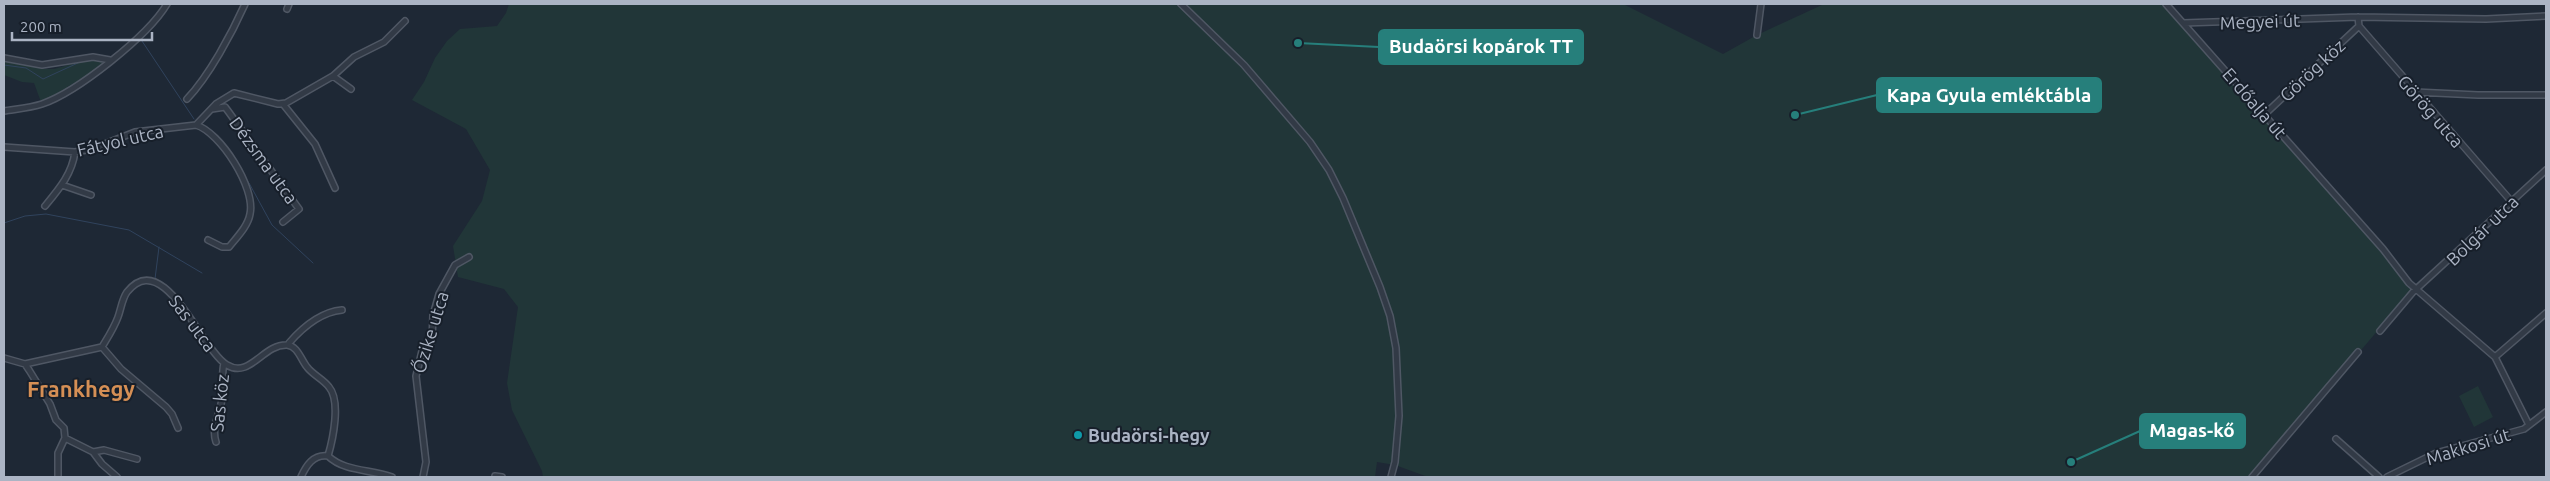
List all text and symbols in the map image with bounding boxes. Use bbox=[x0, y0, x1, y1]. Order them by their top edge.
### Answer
scale bar bbox=[12, 10, 152, 42]
street label: Megyei út bbox=[2220, 10, 2300, 32]
text: 200 m bbox=[20, 18, 62, 35]
callout: Budaörsi kopárok TT bbox=[1379, 30, 1583, 64]
text: Budaörsi kopárok TT bbox=[1389, 35, 1574, 57]
street label: Görög köz bbox=[2275, 35, 2349, 105]
street label: Erdőalja út bbox=[2219, 64, 2291, 142]
street label: Görög utca bbox=[2394, 71, 2468, 151]
callout: Kapa Gyula emléktábla bbox=[1877, 78, 2101, 112]
text: Kapa Gyula emléktábla bbox=[1887, 84, 2091, 106]
street label: Dézsma utca bbox=[226, 113, 302, 207]
street label: Fátyol utca bbox=[75, 120, 165, 160]
street label: Bolgár utca bbox=[2442, 191, 2522, 269]
street label: Őzike utca bbox=[407, 288, 452, 375]
street label: Sas utca bbox=[165, 291, 221, 355]
street label: Sas köz bbox=[206, 373, 232, 433]
district label: Frankhegy bbox=[27, 376, 135, 401]
callout: Magas-kő bbox=[2140, 414, 2245, 448]
text: Magas-kő bbox=[2149, 419, 2235, 441]
street label: Makkosi út bbox=[2424, 424, 2512, 468]
place label: Budaörsi-hegy bbox=[1088, 425, 1210, 445]
marker: Budaörsi-hegy bbox=[1072, 429, 1084, 441]

